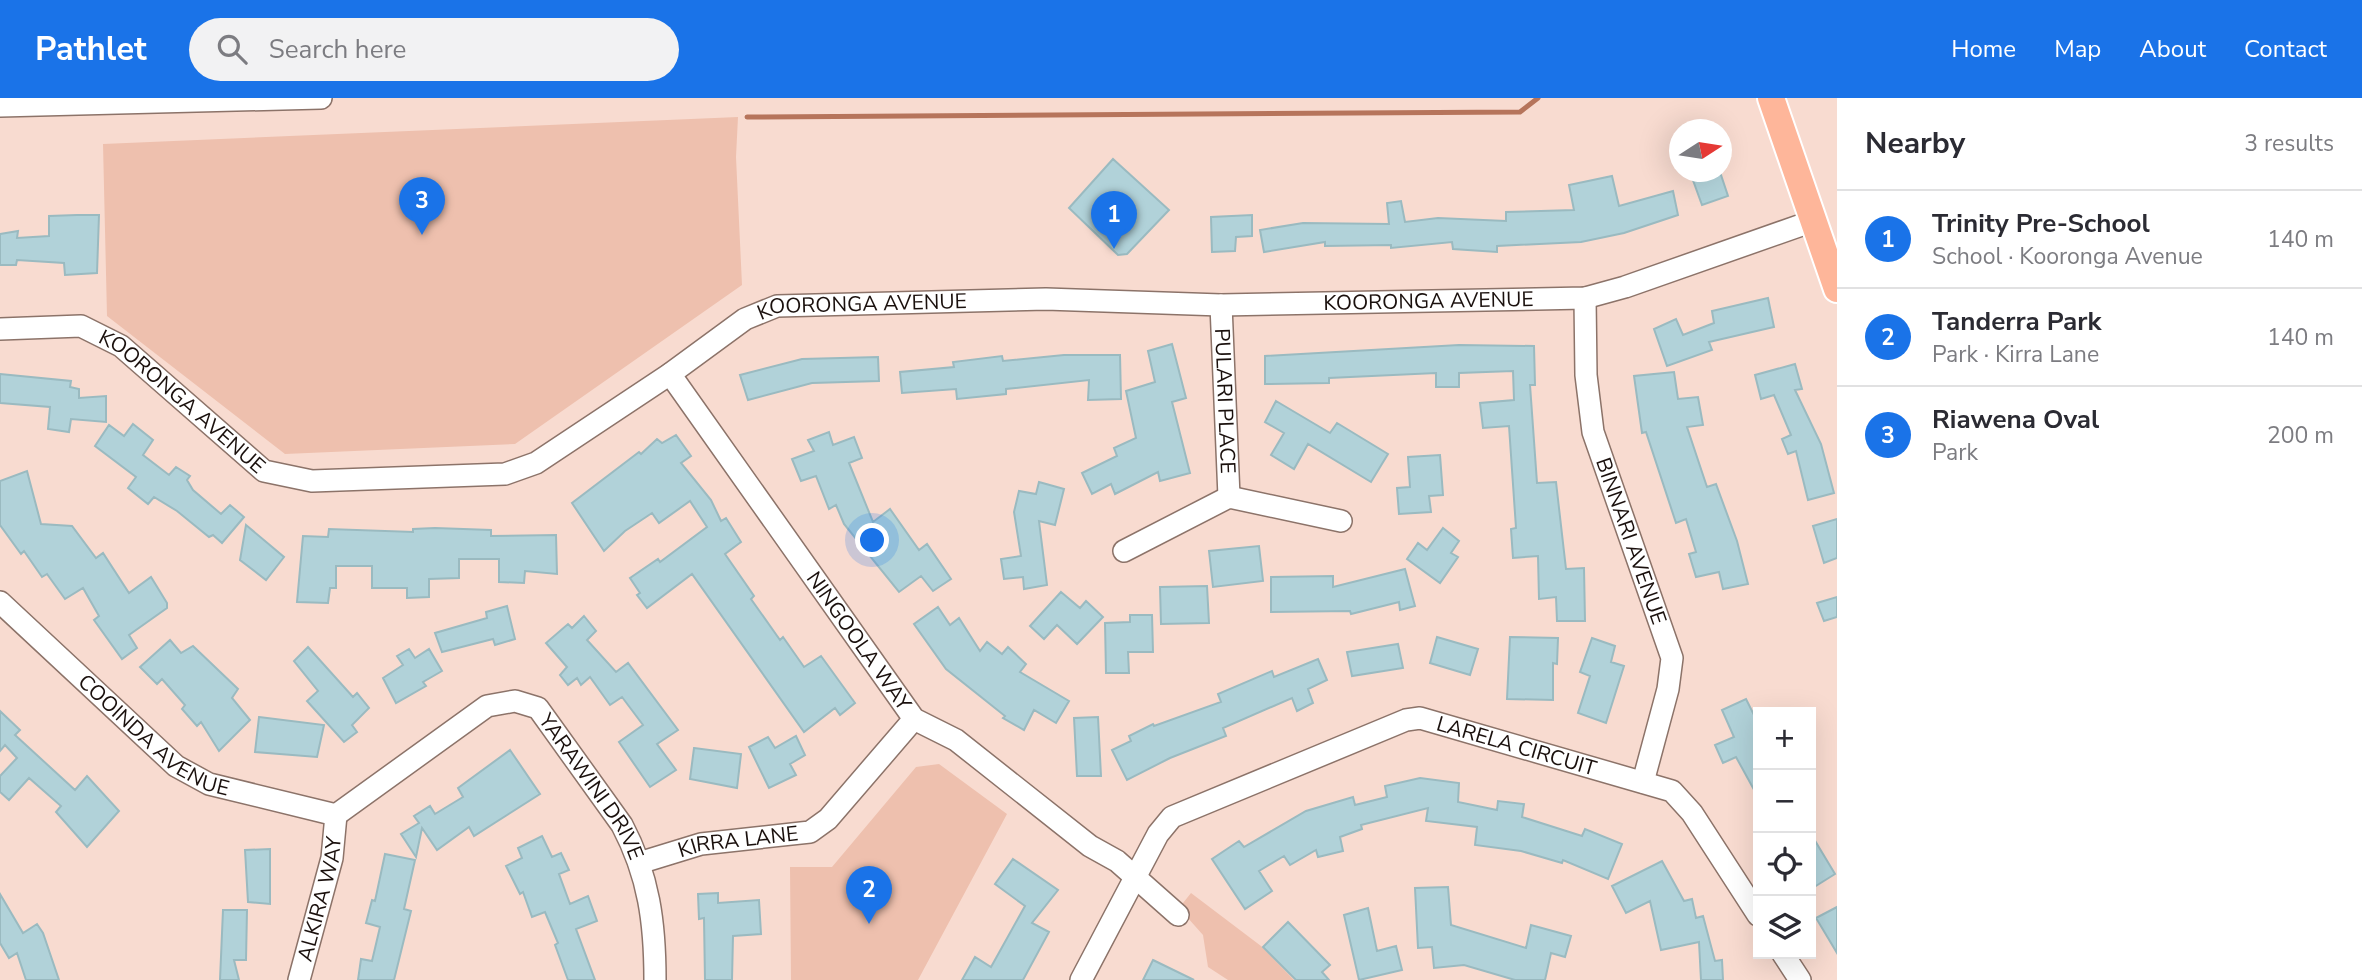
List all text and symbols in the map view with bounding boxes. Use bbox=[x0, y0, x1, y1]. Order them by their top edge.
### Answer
search box bbox=[189, 18, 679, 81]
text: Pathlet bbox=[35, 27, 147, 72]
icon: search bbox=[213, 30, 251, 68]
text: Search here bbox=[269, 32, 406, 67]
text: Home bbox=[1951, 33, 2016, 65]
text: Map bbox=[2054, 33, 2101, 65]
text: About bbox=[2139, 33, 2206, 65]
text: Contact bbox=[2244, 33, 2327, 65]
north arrow bbox=[1669, 119, 1732, 182]
text: Nearby bbox=[1865, 123, 1965, 164]
text: 3 results bbox=[2244, 128, 2334, 159]
pin: 3 bbox=[399, 177, 445, 235]
pin: 1 bbox=[1091, 191, 1137, 249]
text: Trinity Pre-School bbox=[1932, 206, 2150, 241]
text: 1 bbox=[1881, 224, 1895, 255]
text: 140 m bbox=[2267, 224, 2334, 255]
text: School · Kooronga Avenue bbox=[1932, 241, 2203, 272]
street label: KOORONGA AVENUE bbox=[1323, 285, 1534, 317]
street label: KOORONGA AVENUE bbox=[753, 287, 967, 327]
text: Tanderra Park bbox=[1932, 304, 2101, 339]
text: 2 bbox=[1881, 322, 1895, 353]
text: 140 m bbox=[2267, 322, 2334, 353]
street label: KOORONGA AVENUE bbox=[94, 323, 271, 480]
street label: PULARI PLACE bbox=[1208, 328, 1242, 474]
text: Park · Kirra Lane bbox=[1932, 339, 2099, 370]
text: Riawena Oval bbox=[1932, 402, 2099, 437]
text: 3 bbox=[1881, 420, 1895, 451]
text: 200 m bbox=[2267, 420, 2334, 451]
text: Park bbox=[1932, 437, 1978, 468]
street label: BINNARI AVENUE bbox=[1589, 454, 1673, 628]
your location bbox=[855, 523, 889, 557]
street label: NINGOOLA WAY bbox=[800, 566, 918, 716]
street label: COOINDA AVENUE bbox=[72, 668, 232, 802]
street label: YARAWINI DRIVE bbox=[532, 707, 650, 864]
map controls bbox=[1753, 707, 1816, 959]
button: + bbox=[1753, 707, 1816, 770]
street label: LARELA CIRCUIT bbox=[1433, 710, 1600, 782]
button: − bbox=[1753, 770, 1816, 833]
street label: KIRRA LANE bbox=[674, 819, 800, 864]
button: locate bbox=[1753, 833, 1816, 896]
street label: ALKIRA WAY bbox=[291, 835, 348, 964]
pin: 2 bbox=[846, 866, 892, 924]
button: layers bbox=[1753, 896, 1816, 959]

